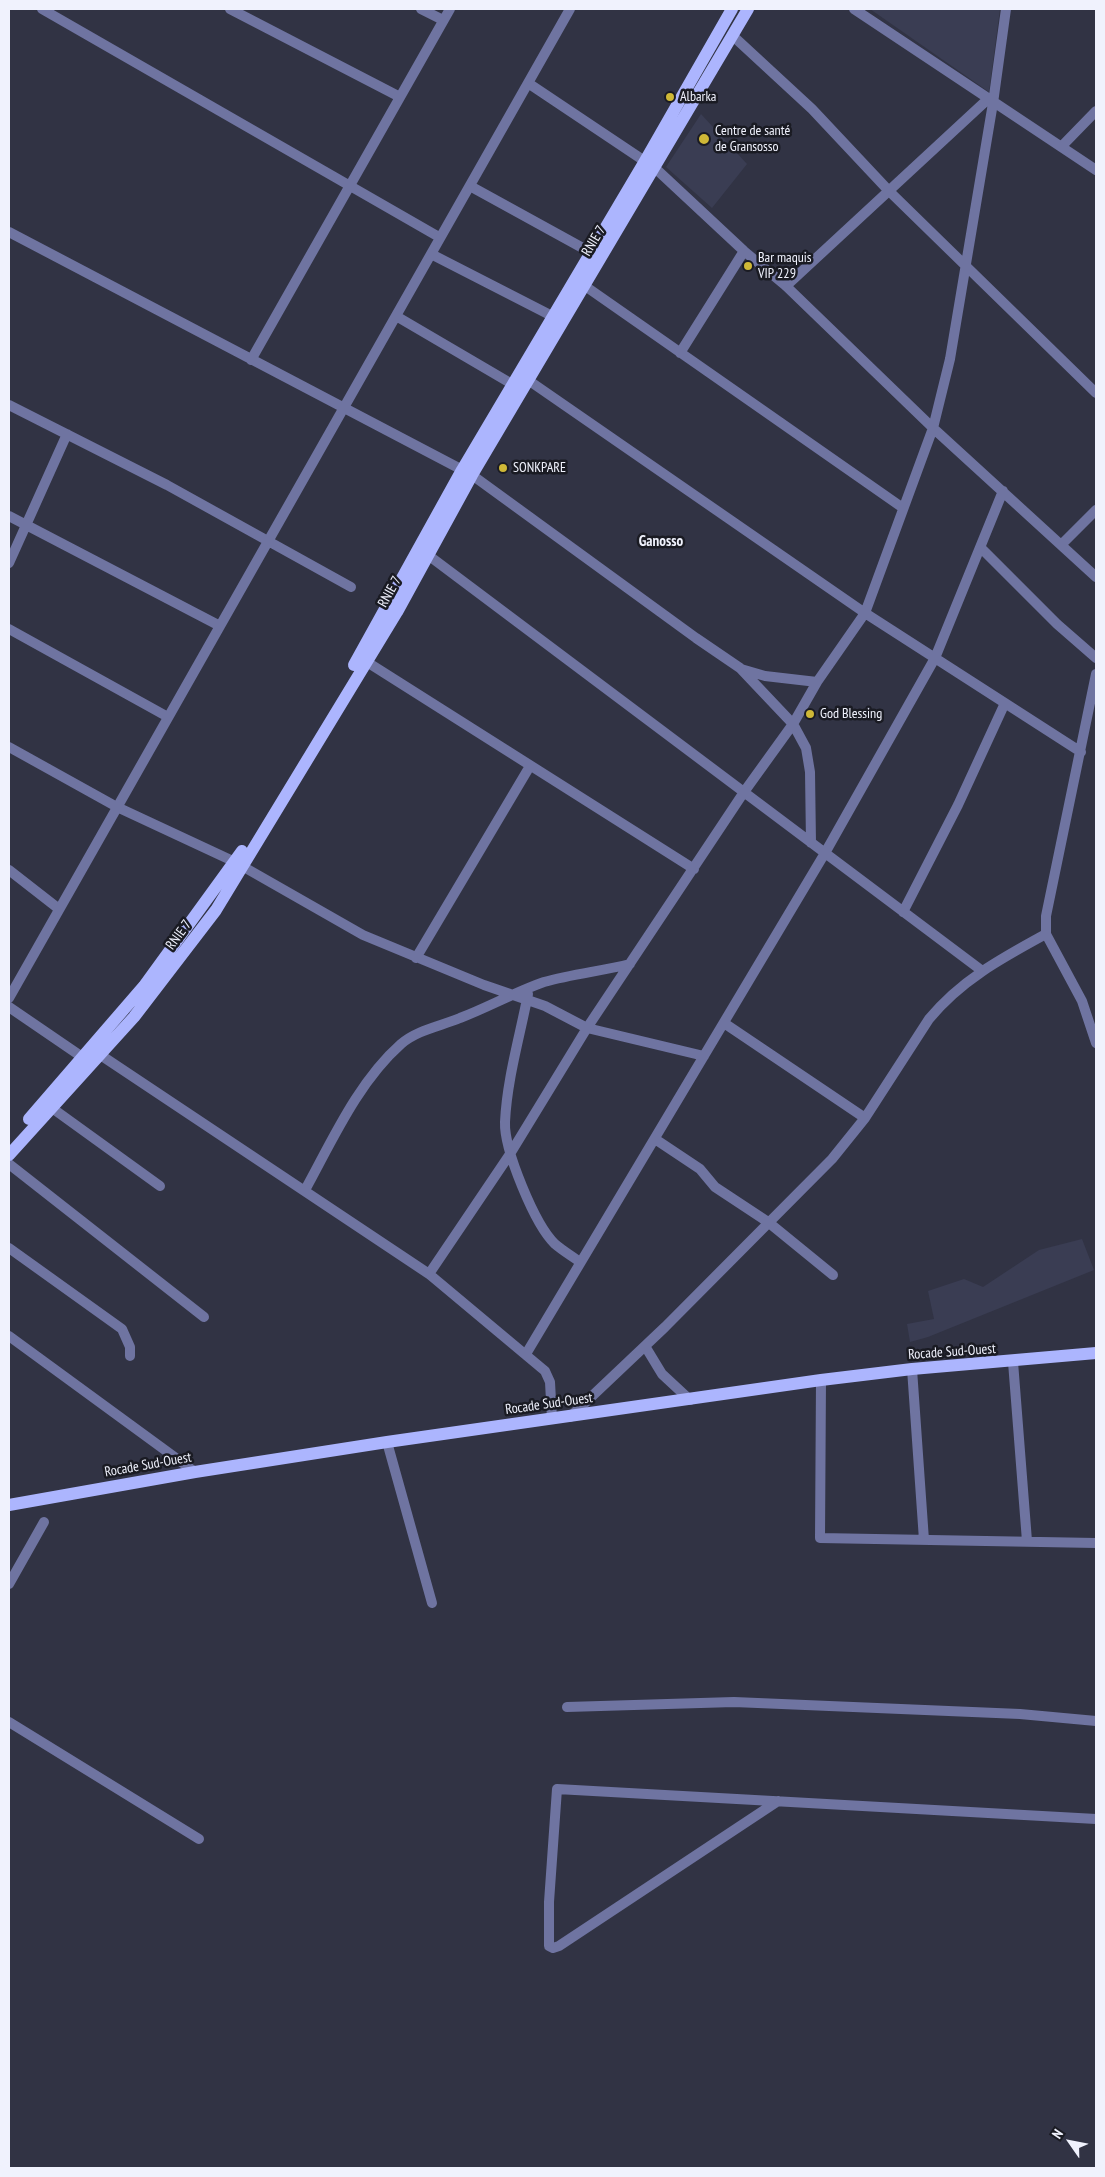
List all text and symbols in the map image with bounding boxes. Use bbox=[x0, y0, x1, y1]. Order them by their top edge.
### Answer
place label: Albarka bbox=[680, 89, 716, 105]
marker: Albarka bbox=[664, 91, 676, 103]
place label: Centre de santé de Gransosso bbox=[715, 123, 790, 156]
marker: Centre de santé de Gransosso bbox=[697, 132, 711, 146]
street label: RNIE 7 bbox=[578, 223, 610, 259]
place label: Bar maquis VIP 229 bbox=[758, 250, 812, 282]
marker: Bar maquis VIP 229 bbox=[742, 260, 754, 272]
place label: SONKPARE bbox=[513, 460, 566, 476]
marker: SONKPARE bbox=[497, 462, 509, 474]
district label: Ganosso bbox=[639, 533, 683, 551]
street label: RNIE 7 bbox=[375, 574, 405, 610]
place label: God Blessing bbox=[820, 706, 882, 722]
marker: God Blessing bbox=[804, 708, 816, 720]
street label: RNIE 7 bbox=[163, 917, 195, 953]
street label: Rocade Sud-Ouest bbox=[908, 1341, 996, 1363]
street label: Rocade Sud-Ouest bbox=[504, 1390, 594, 1418]
street label: Rocade Sud-Ouest bbox=[103, 1449, 193, 1481]
north arrow bbox=[1045, 2117, 1095, 2167]
text: N bbox=[1048, 2126, 1067, 2142]

